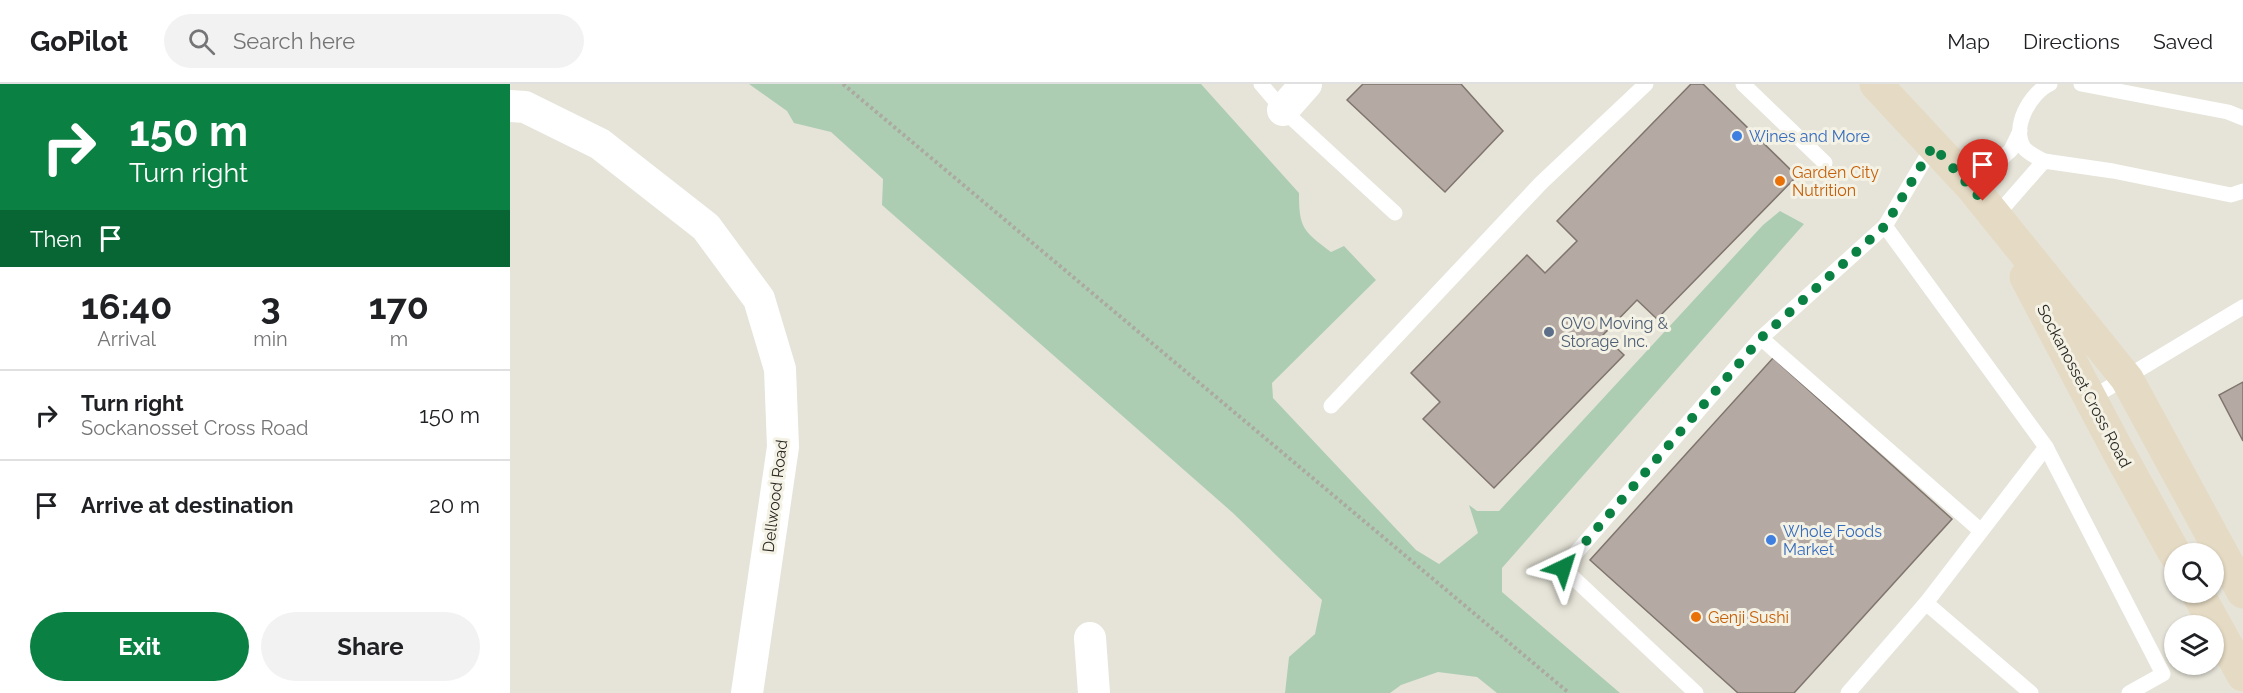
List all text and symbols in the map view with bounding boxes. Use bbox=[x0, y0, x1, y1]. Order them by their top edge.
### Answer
search box bbox=[164, 14, 584, 68]
text: GoPilot bbox=[30, 25, 128, 58]
icon: search bbox=[185, 25, 218, 58]
text: Search here bbox=[233, 28, 355, 54]
text: Map bbox=[1947, 29, 1990, 54]
text: Directions bbox=[2023, 29, 2120, 54]
text: Saved bbox=[2153, 29, 2213, 54]
text: 150 m bbox=[129, 107, 248, 156]
icon: right bbox=[30, 108, 108, 186]
place label: Wines and More bbox=[1749, 127, 1870, 146]
marker: Wines and More bbox=[1730, 129, 1744, 143]
pin bbox=[1957, 139, 2008, 201]
icon: arrive bbox=[1966, 148, 1999, 181]
text: Turn right bbox=[129, 157, 248, 188]
place label: Garden City Nutrition bbox=[1792, 163, 1879, 200]
marker: Garden City Nutrition bbox=[1773, 174, 1787, 188]
icon: arrive bbox=[94, 222, 127, 255]
text: Then bbox=[30, 226, 82, 252]
text: 16:40 bbox=[81, 285, 172, 327]
text: 3 bbox=[260, 285, 281, 327]
text: 170 bbox=[369, 285, 429, 327]
street label: Sockanosset Cross Road bbox=[2033, 301, 2135, 471]
place label: OVO Moving & Storage Inc. bbox=[1561, 314, 1669, 351]
marker: OVO Moving & Storage Inc. bbox=[1542, 325, 1556, 339]
text: Arrival bbox=[97, 327, 156, 351]
text: min bbox=[253, 327, 288, 351]
text: m bbox=[390, 327, 408, 351]
text: Turn right bbox=[81, 390, 184, 416]
icon: right bbox=[30, 399, 63, 432]
text: 150 m bbox=[419, 402, 480, 428]
text: Sockanosset Cross Road bbox=[81, 416, 309, 440]
street label: Dellwood Road bbox=[759, 439, 791, 553]
icon: arrive bbox=[30, 489, 63, 522]
text: Arrive at destination bbox=[81, 492, 294, 518]
text: 20 m bbox=[429, 492, 480, 518]
place label: Whole Foods Market bbox=[1783, 522, 1882, 559]
marker: Whole Foods Market bbox=[1764, 533, 1778, 547]
position arrow bbox=[1531, 536, 1595, 600]
map controls bbox=[2164, 543, 2224, 675]
button: search bbox=[2164, 543, 2224, 603]
place label: Genji Sushi bbox=[1708, 608, 1789, 627]
marker: Genji Sushi bbox=[1689, 610, 1703, 624]
button: Exit bbox=[30, 612, 249, 681]
button: Share bbox=[261, 612, 480, 681]
button: layers bbox=[2164, 615, 2224, 675]

